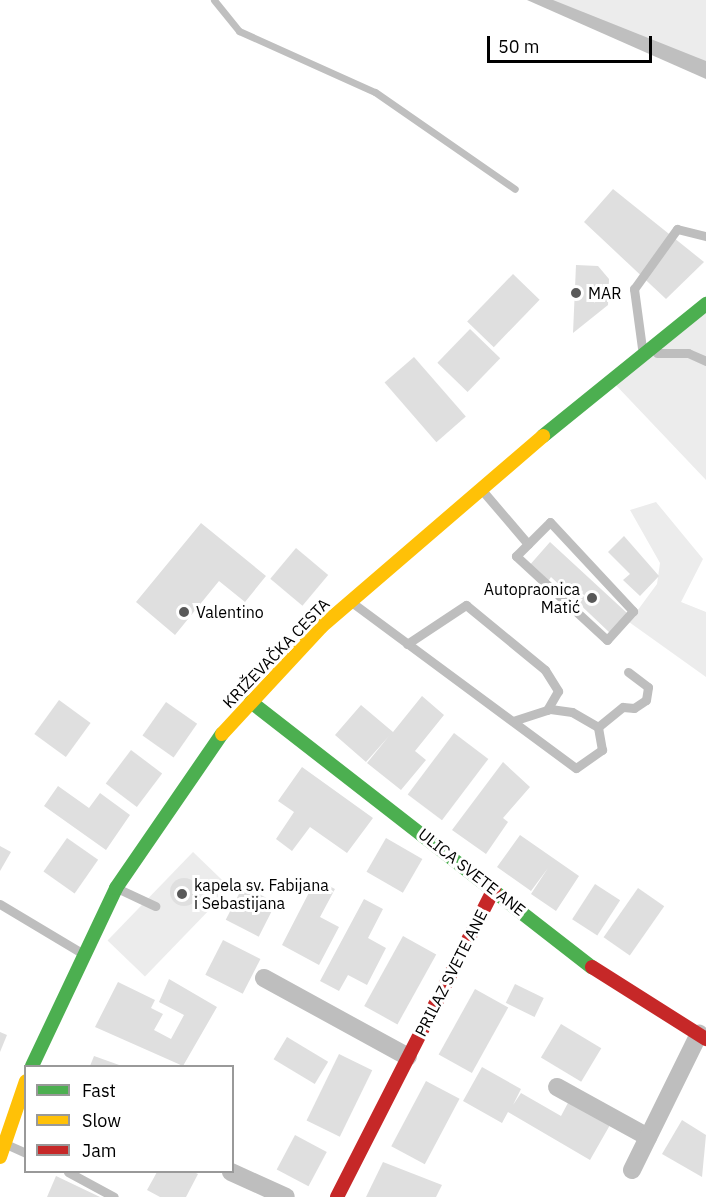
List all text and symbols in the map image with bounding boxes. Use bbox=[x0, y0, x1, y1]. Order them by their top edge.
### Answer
scale bar bbox=[490, 24, 655, 62]
text: 50 m bbox=[498, 35, 540, 58]
place label: MAR bbox=[588, 283, 621, 303]
marker: MAR bbox=[569, 286, 583, 300]
place label: Autopraonica Matić bbox=[484, 579, 580, 617]
marker: Autopraonica Matić bbox=[585, 591, 599, 605]
street label: KRIŽEVAČKA CESTA bbox=[219, 594, 333, 712]
place label: Valentino bbox=[196, 602, 264, 622]
marker: Valentino bbox=[177, 605, 191, 619]
street label: ULICA SVETE ANE bbox=[415, 824, 529, 920]
place label: kapela sv. Fabijana i Sebastijana bbox=[194, 875, 329, 913]
marker: kapela sv. Fabijana i Sebastijana bbox=[175, 887, 189, 901]
street label: PRILAZ SVETE ANE bbox=[411, 906, 491, 1040]
legend bbox=[24, 1065, 234, 1173]
text: Fast bbox=[82, 1079, 116, 1102]
text: Slow bbox=[82, 1109, 121, 1132]
text: Jam bbox=[82, 1139, 117, 1162]

